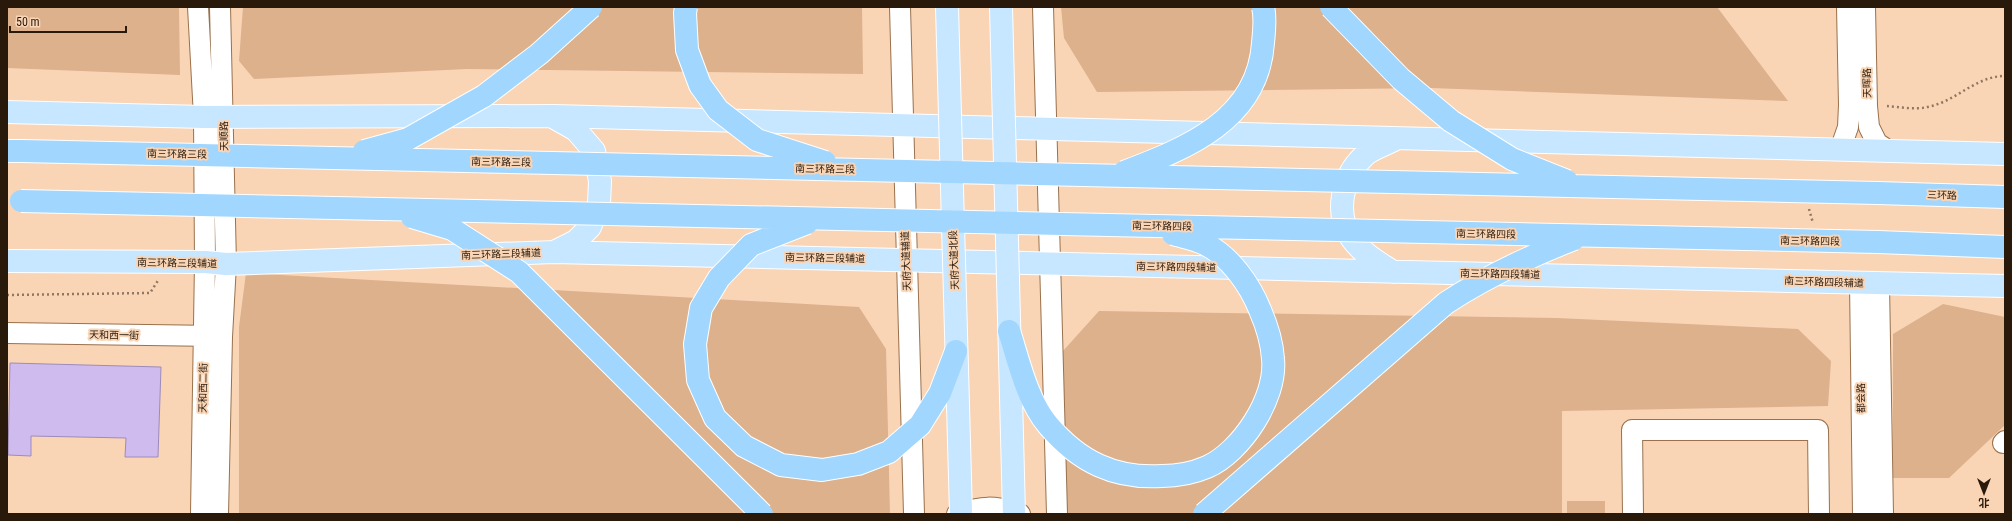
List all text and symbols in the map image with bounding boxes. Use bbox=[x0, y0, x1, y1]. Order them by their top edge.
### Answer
scale bar bbox=[10, 8, 126, 34]
text: 50 m bbox=[16, 15, 40, 29]
street label: 天晖路 bbox=[1861, 68, 1873, 98]
street label: 天顺路 bbox=[218, 121, 230, 151]
street label: 南三环路三段 bbox=[147, 148, 207, 160]
street label: 南三环路三段 bbox=[471, 156, 531, 168]
street label: 南三环路三段 bbox=[795, 163, 855, 175]
street label: 三环路 bbox=[1927, 189, 1957, 201]
street label: 南三环路四段 bbox=[1132, 220, 1192, 232]
street label: 南三环路四段 bbox=[1456, 228, 1516, 240]
street label: 天府大道北段 bbox=[947, 230, 961, 290]
street label: 天府大道辅道 bbox=[899, 231, 913, 291]
street label: 南三环路四段 bbox=[1780, 235, 1840, 247]
street label: 南三环路三段辅道 bbox=[461, 247, 541, 261]
street label: 南三环路三段辅道 bbox=[785, 252, 865, 264]
street label: 南三环路三段辅道 bbox=[137, 257, 217, 269]
street label: 南三环路四段辅道 bbox=[1136, 261, 1216, 273]
street label: 南三环路四段辅道 bbox=[1460, 268, 1540, 280]
street label: 南三环路四段辅道 bbox=[1784, 275, 1864, 289]
street label: 天和西一街 bbox=[89, 329, 139, 341]
street label: 天和西二街 bbox=[197, 363, 209, 413]
street label: 都会路 bbox=[1855, 383, 1867, 413]
north arrow bbox=[1964, 473, 2004, 513]
text: 北 bbox=[1979, 496, 1990, 509]

